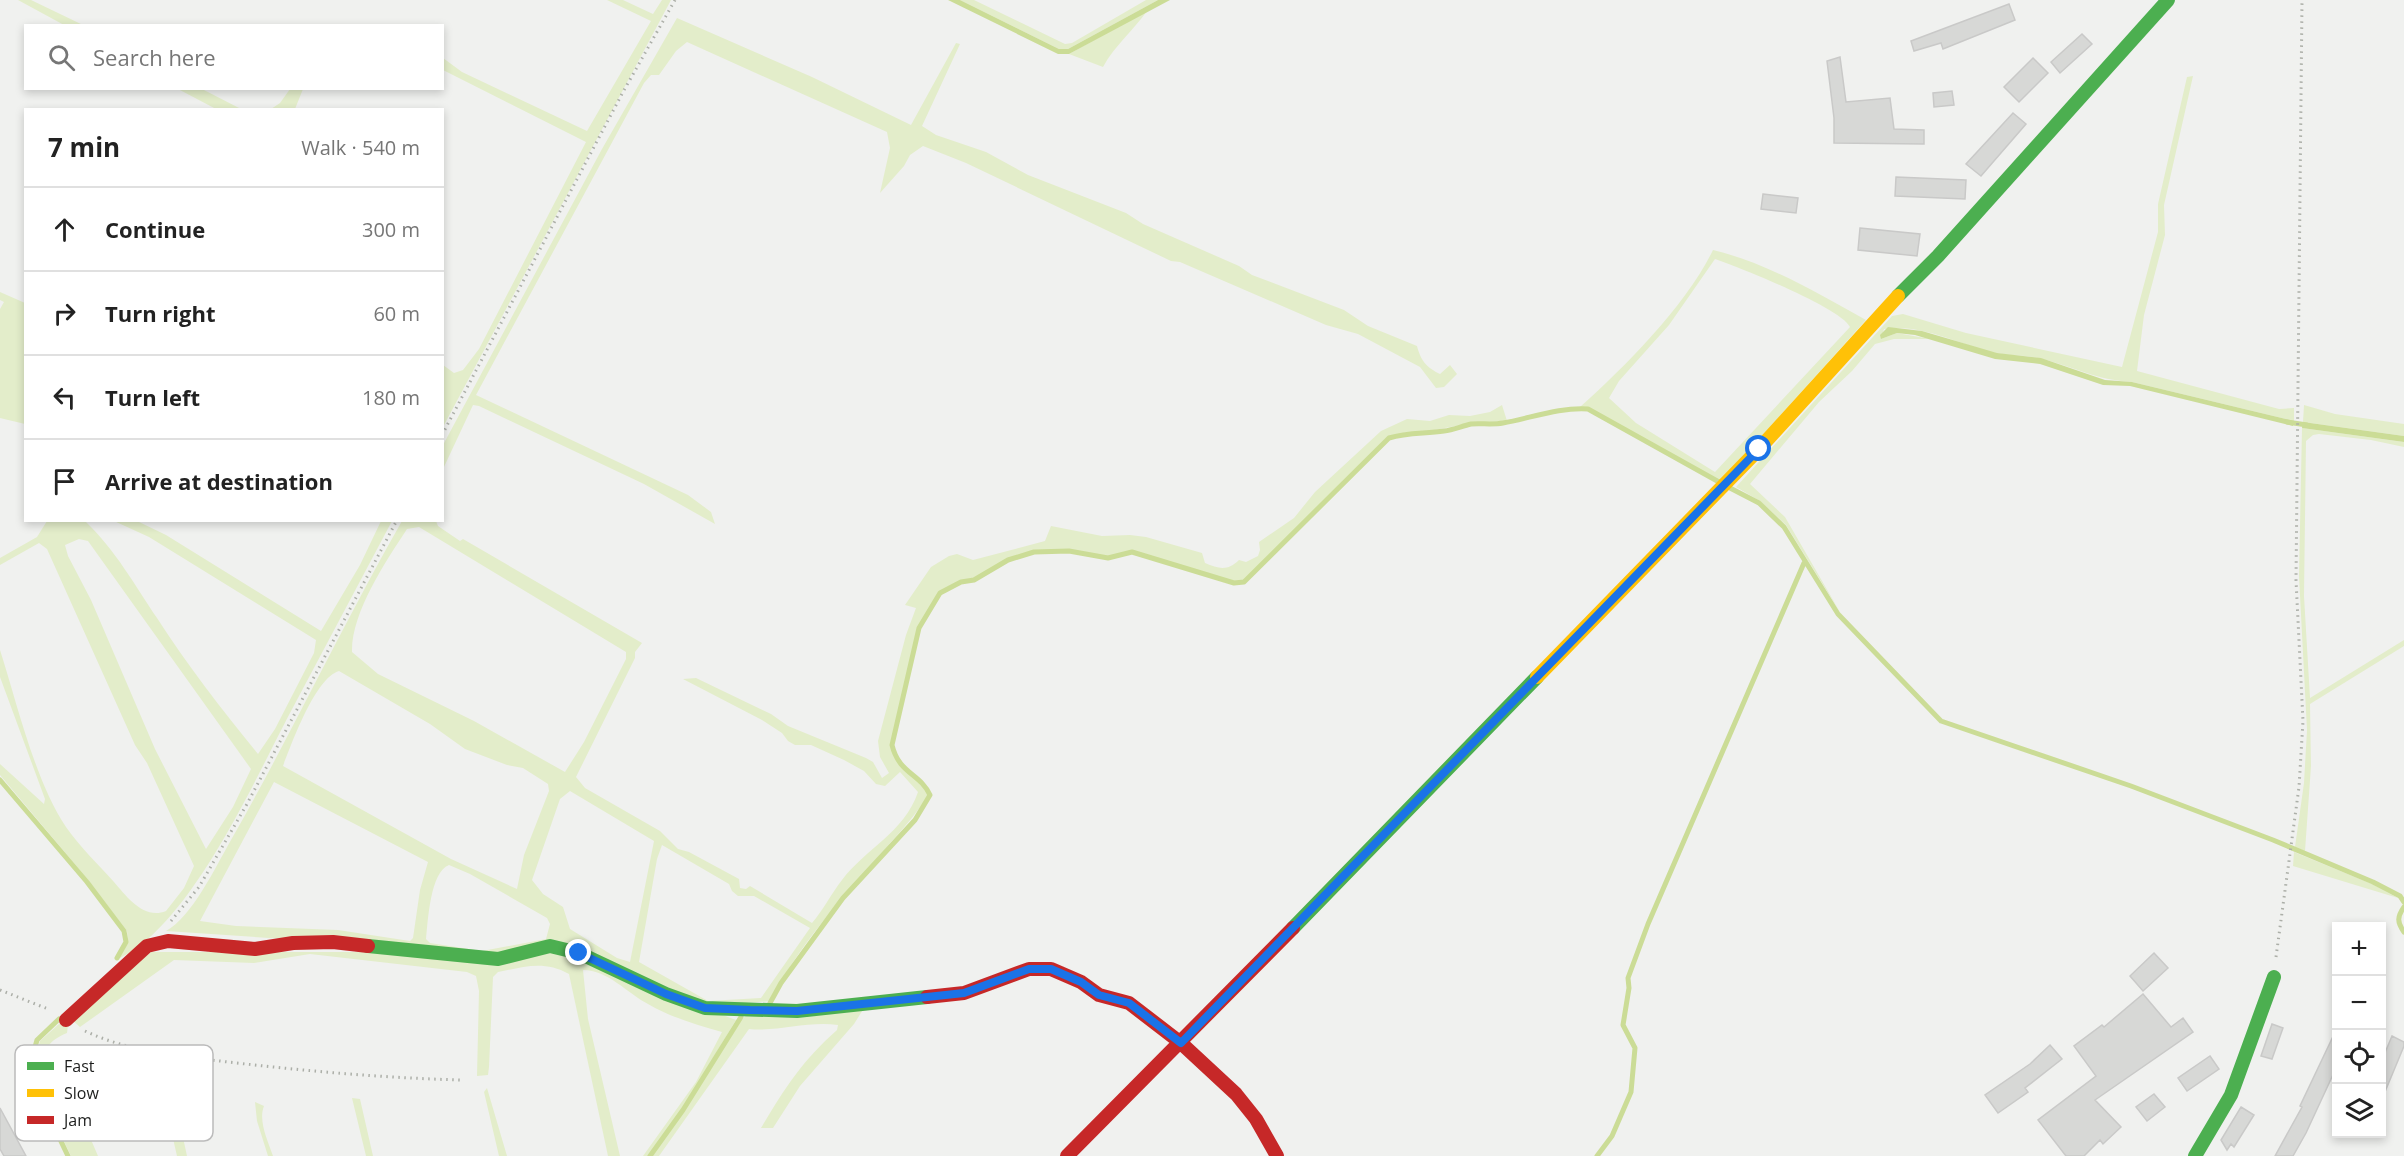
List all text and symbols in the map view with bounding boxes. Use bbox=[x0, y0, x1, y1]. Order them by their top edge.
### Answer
search box bbox=[24, 24, 444, 90]
icon: search bbox=[45, 41, 78, 74]
text: Search here bbox=[93, 42, 216, 72]
text: 7 min bbox=[48, 129, 120, 165]
text: Walk · 540 m bbox=[301, 134, 420, 161]
icon: ahead bbox=[48, 213, 81, 246]
text: Continue bbox=[105, 214, 205, 244]
text: 300 m bbox=[362, 216, 420, 243]
icon: right bbox=[48, 297, 81, 330]
text: Turn right bbox=[105, 298, 216, 328]
text: 60 m bbox=[373, 300, 420, 327]
icon: left bbox=[48, 381, 81, 414]
text: Turn left bbox=[105, 382, 200, 412]
text: 180 m bbox=[362, 384, 420, 411]
route start bbox=[1745, 435, 1771, 461]
icon: arrive bbox=[48, 465, 81, 498]
text: Arrive at destination bbox=[105, 466, 333, 496]
map controls bbox=[2332, 922, 2386, 1138]
button: + bbox=[2332, 922, 2386, 976]
route end bbox=[565, 939, 591, 965]
button: − bbox=[2332, 976, 2386, 1030]
button: locate bbox=[2332, 1030, 2386, 1084]
legend bbox=[15, 1045, 213, 1141]
text: Fast bbox=[64, 1055, 95, 1077]
text: Slow bbox=[64, 1082, 99, 1104]
button: layers bbox=[2332, 1084, 2386, 1138]
text: Jam bbox=[62, 1109, 92, 1131]

